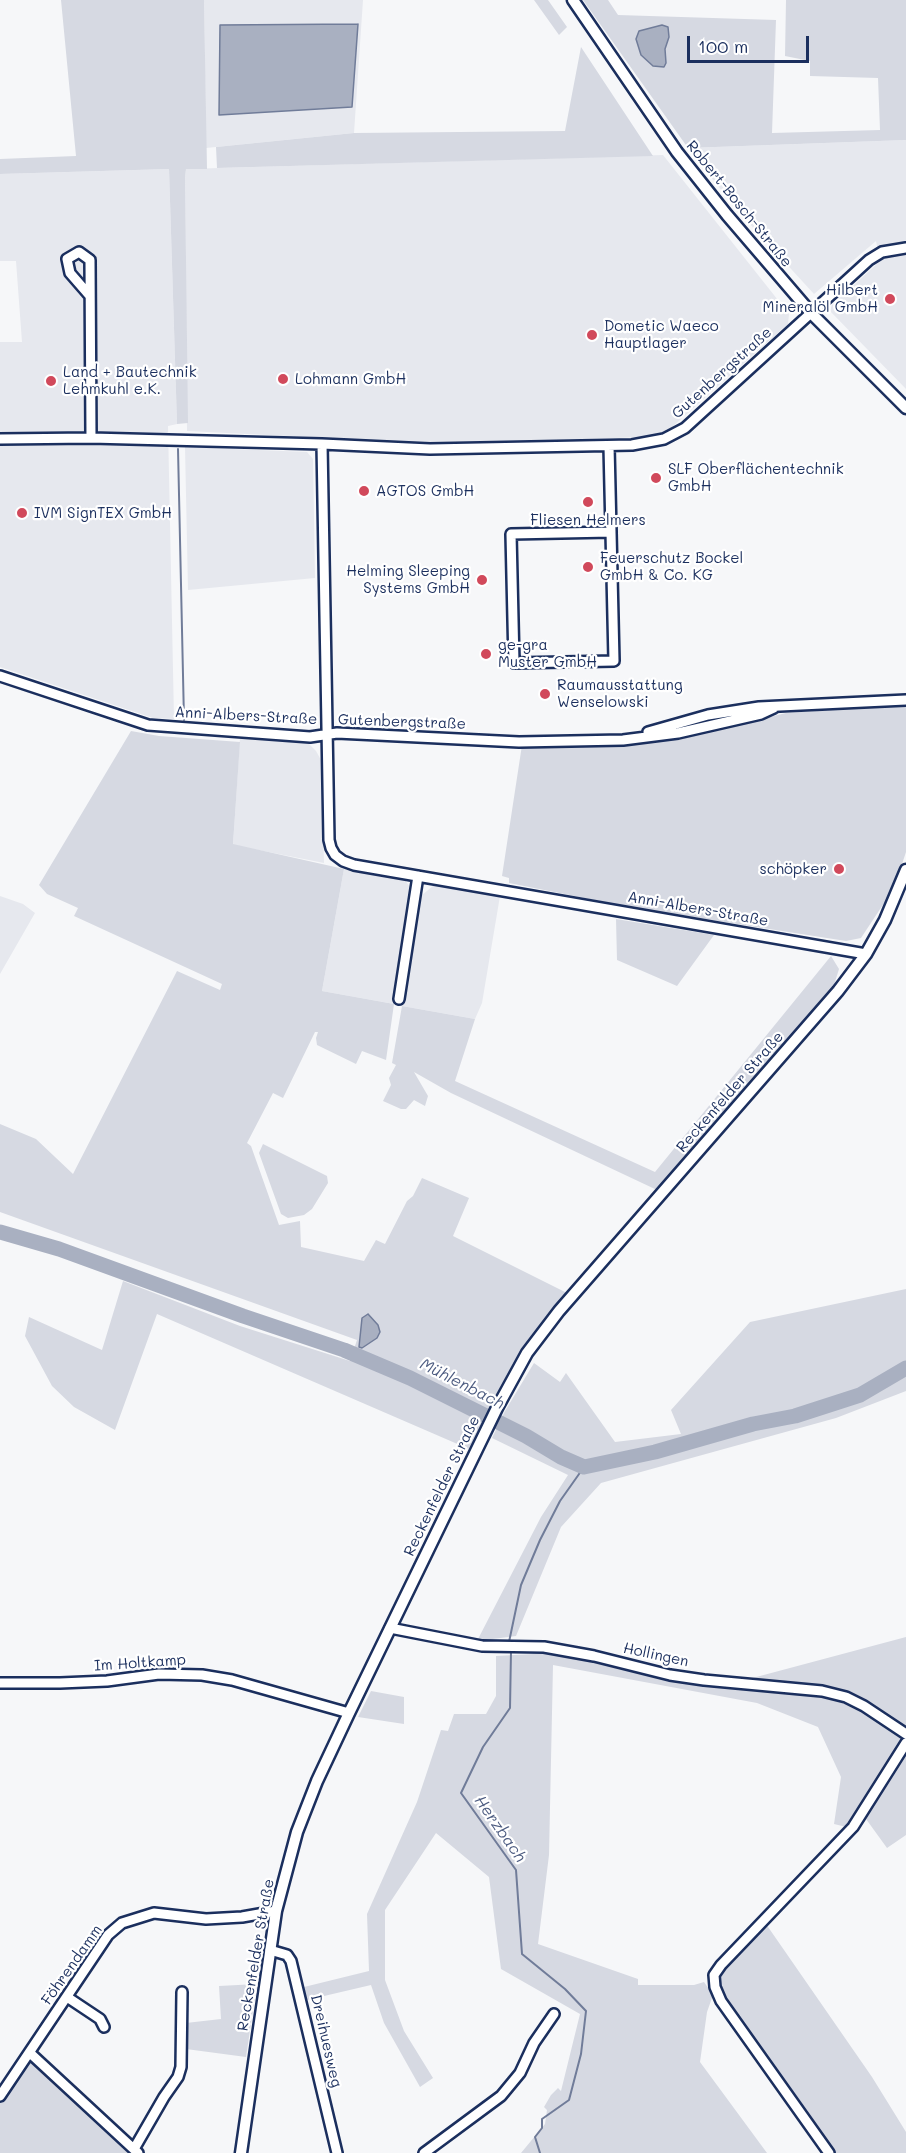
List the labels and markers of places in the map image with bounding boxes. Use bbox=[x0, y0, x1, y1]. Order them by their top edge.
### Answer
place label: Hilbert Mineralöl GmbH bbox=[762, 281, 878, 316]
marker: Hilbert Mineralöl GmbH bbox=[883, 292, 897, 306]
place label: Dometic Waeco Hauptlager bbox=[604, 317, 719, 352]
marker: Dometic Waeco Hauptlager bbox=[585, 328, 599, 342]
place label: Land + Bautechnik Lehmkuhl e.K. bbox=[63, 363, 197, 398]
place label: Lohmann GmbH bbox=[295, 370, 406, 388]
marker: Lohmann GmbH bbox=[276, 372, 290, 386]
marker: Land + Bautechnik Lehmkuhl e.K. bbox=[44, 374, 58, 388]
place label: SLF Oberflächentechnik GmbH bbox=[668, 460, 844, 495]
marker: SLF Oberflächentechnik GmbH bbox=[649, 471, 663, 485]
place label: AGTOS GmbH bbox=[376, 482, 474, 500]
marker: AGTOS GmbH bbox=[357, 484, 371, 498]
marker: Fliesen Helmers bbox=[581, 495, 595, 509]
place label: IVM SignTEX GmbH bbox=[34, 504, 172, 522]
marker: IVM SignTEX GmbH bbox=[15, 506, 29, 520]
place label: Fliesen Helmers bbox=[530, 511, 646, 529]
place label: Feuerschutz Bockel GmbH & Co. KG bbox=[600, 549, 743, 584]
marker: Feuerschutz Bockel GmbH & Co. KG bbox=[581, 560, 595, 574]
place label: Helming Sleeping Systems GmbH bbox=[346, 562, 470, 597]
marker: Helming Sleeping Systems GmbH bbox=[475, 573, 489, 587]
place label: ge-gra Muster GmbH bbox=[498, 636, 597, 671]
marker: ge-gra Muster GmbH bbox=[479, 647, 493, 661]
place label: Raumausstattung Wenselowski bbox=[557, 676, 683, 711]
marker: Raumausstattung Wenselowski bbox=[538, 687, 552, 701]
place label: schöpker bbox=[760, 860, 827, 878]
marker: schöpker bbox=[832, 862, 846, 876]

